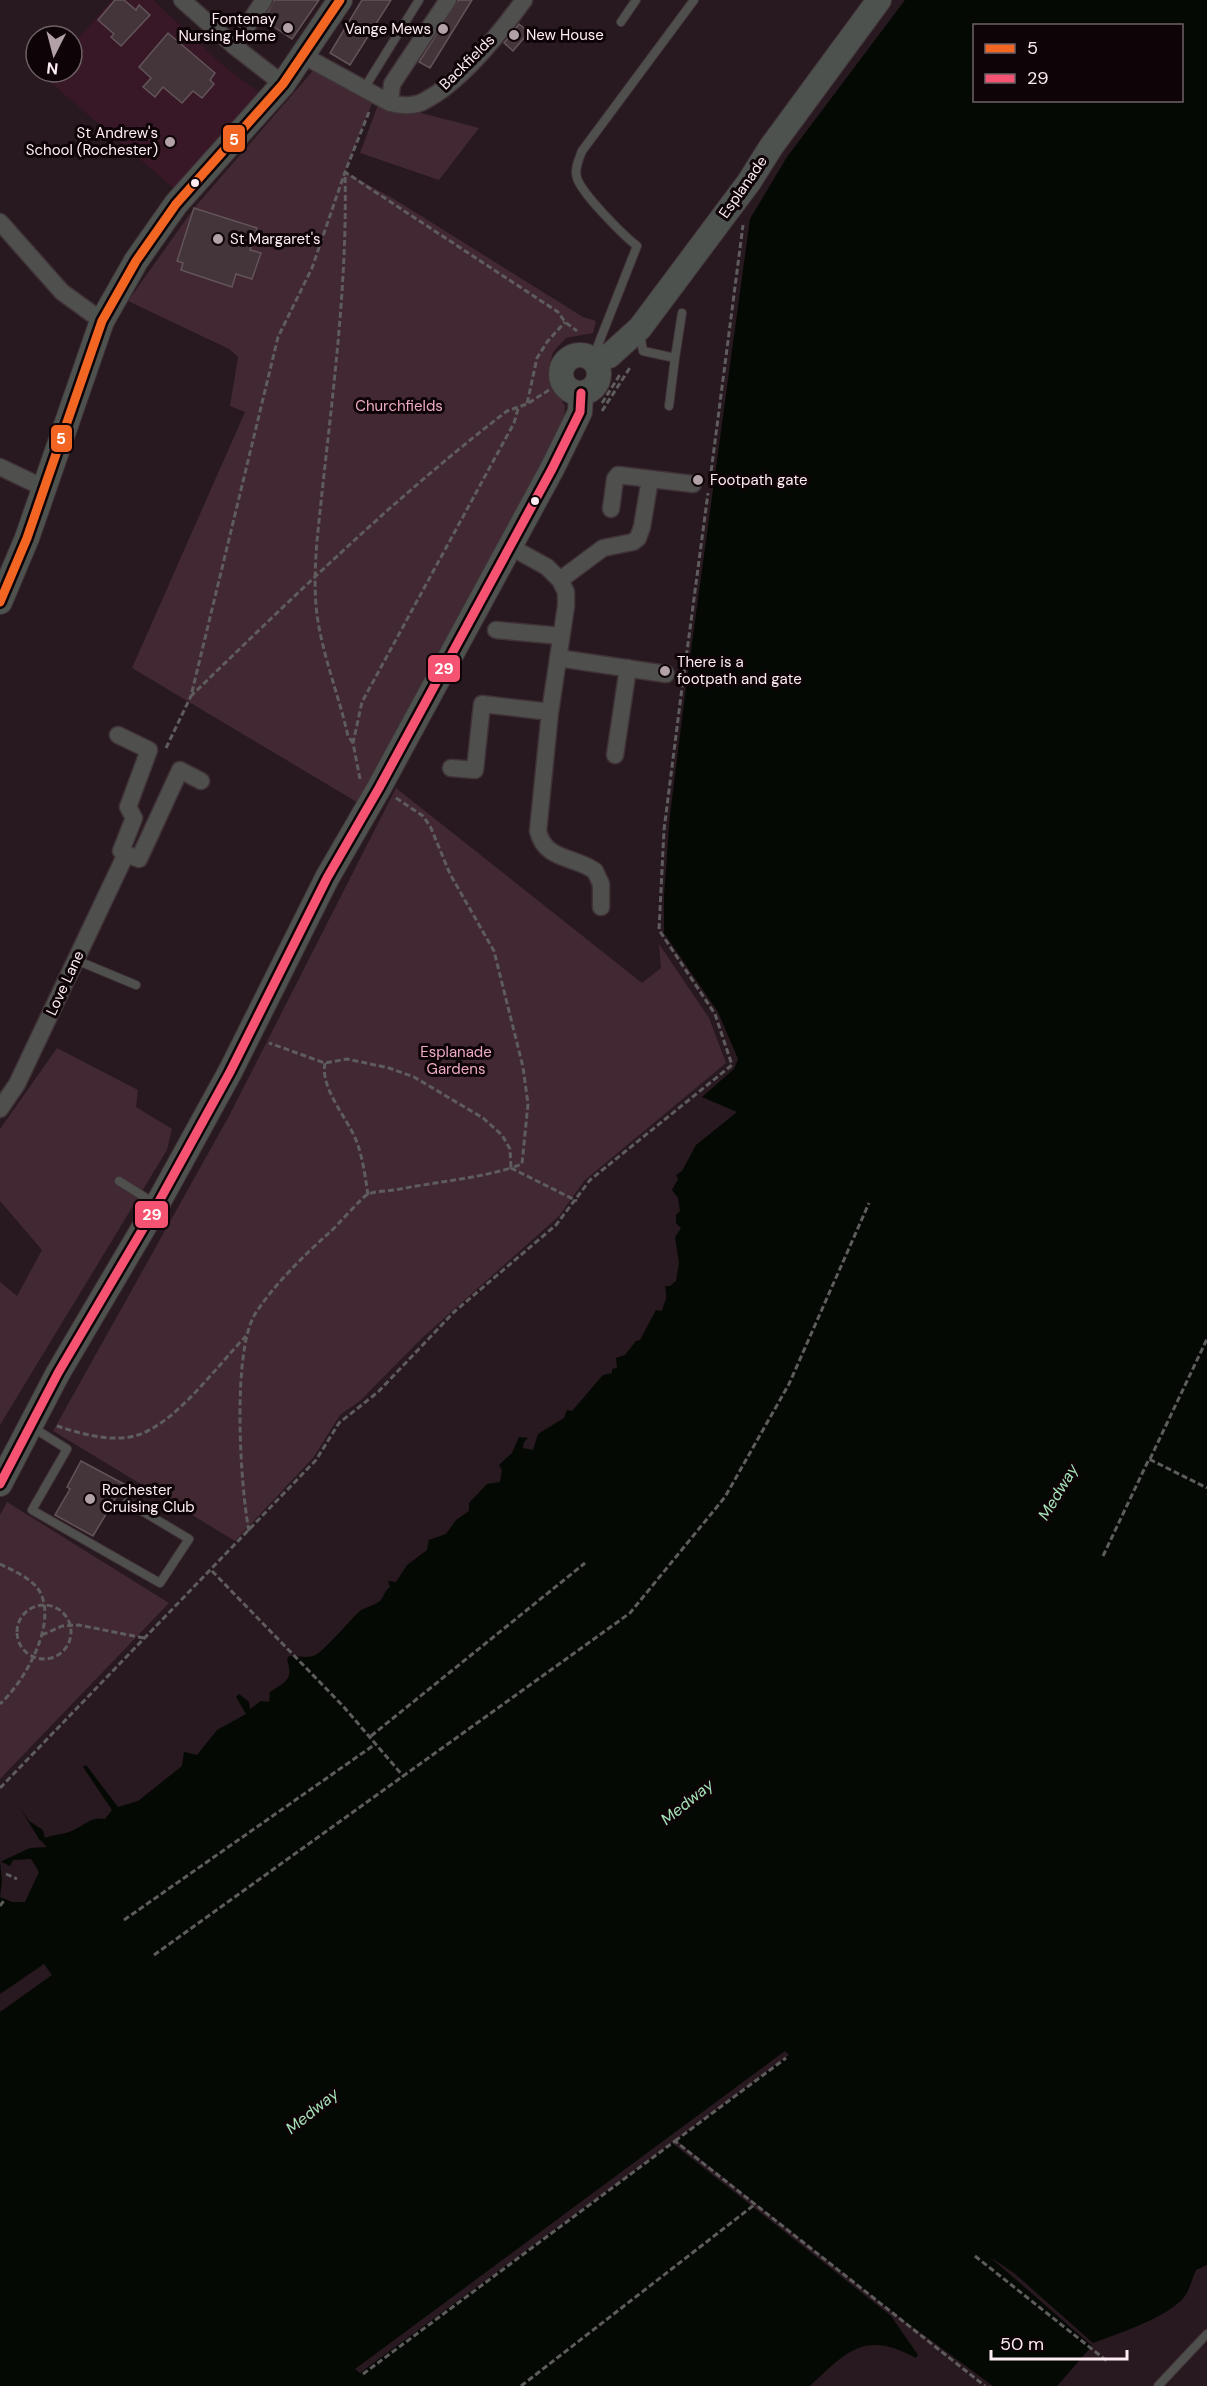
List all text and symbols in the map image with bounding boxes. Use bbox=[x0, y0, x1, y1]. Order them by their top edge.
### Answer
place label: Fontenay Nursing Home bbox=[178, 9, 277, 46]
place label: Vange Mews bbox=[345, 19, 431, 39]
marker: Fontenay Nursing Home bbox=[281, 21, 295, 35]
marker: Vange Mews bbox=[436, 22, 450, 36]
north arrow bbox=[24, 24, 84, 84]
legend bbox=[973, 24, 1183, 102]
place label: New House bbox=[526, 25, 604, 45]
marker: New House bbox=[507, 28, 521, 42]
street label: Backfields bbox=[435, 30, 499, 94]
text: 5 bbox=[1027, 36, 1038, 60]
text: N bbox=[46, 57, 59, 79]
text: 29 bbox=[1027, 66, 1049, 90]
place label: St Andrew's School (Rochester) bbox=[26, 123, 158, 160]
line badge: 5 bbox=[222, 124, 246, 153]
text: 5 bbox=[229, 129, 239, 150]
marker: St Andrew's School (Rochester) bbox=[163, 135, 177, 149]
street label: Esplanade bbox=[714, 152, 772, 222]
unlabelled marker bbox=[189, 177, 201, 189]
place label: St Margaret's bbox=[230, 229, 321, 249]
marker: St Margaret's bbox=[211, 232, 225, 246]
park label: Churchfields bbox=[355, 396, 443, 416]
line badge: 5 bbox=[50, 424, 73, 453]
text: 5 bbox=[56, 428, 66, 449]
place label: Footpath gate bbox=[710, 470, 807, 490]
marker: Footpath gate bbox=[691, 473, 705, 487]
unlabelled marker bbox=[529, 495, 541, 507]
place label: There is a footpath and gate bbox=[677, 652, 802, 689]
line badge: 29 bbox=[427, 654, 461, 683]
text: 29 bbox=[434, 658, 454, 679]
marker: There is a footpath and gate bbox=[658, 664, 672, 678]
street label: Love Lane bbox=[41, 947, 89, 1019]
park label: Esplanade Gardens bbox=[420, 1042, 492, 1079]
line badge: 29 bbox=[134, 1200, 169, 1229]
text: 29 bbox=[142, 1204, 162, 1225]
water label: Medway bbox=[1033, 1459, 1084, 1524]
place label: Rochester Cruising Club bbox=[102, 1480, 195, 1517]
marker: Rochester Cruising Club bbox=[83, 1492, 97, 1506]
water label: Medway bbox=[656, 1774, 719, 1830]
water label: Medway bbox=[281, 2083, 344, 2139]
scale bar bbox=[991, 2323, 1128, 2361]
text: 50 m bbox=[1000, 2332, 1044, 2356]

